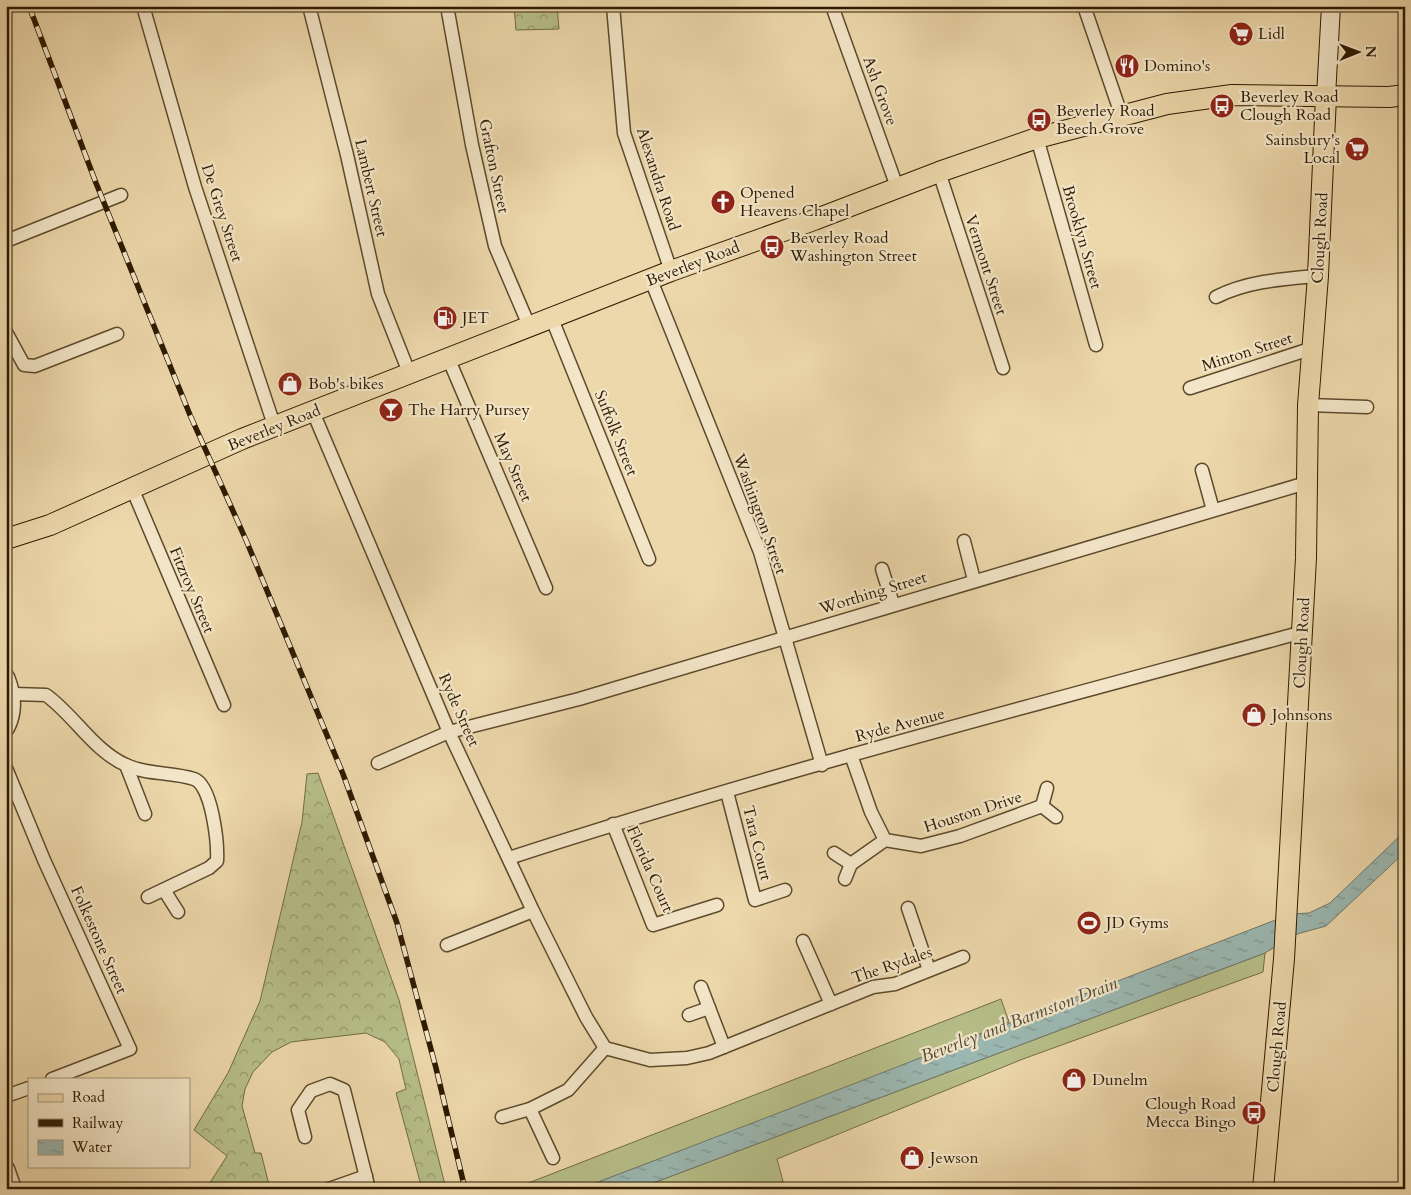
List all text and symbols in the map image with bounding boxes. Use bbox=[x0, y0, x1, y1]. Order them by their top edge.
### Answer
supermarket icon: Lidl bbox=[1228, 21, 1254, 47]
place label: Lidl bbox=[1258, 23, 1285, 45]
north arrow bbox=[1334, 28, 1384, 78]
text: N bbox=[1361, 46, 1380, 58]
street label: Ash Grove bbox=[857, 53, 903, 129]
restaurant icon: Domino's bbox=[1114, 53, 1140, 79]
place label: Domino's bbox=[1144, 55, 1210, 77]
place label: Beverley Road Clough Road bbox=[1240, 86, 1339, 126]
bus stop icon: Beverley Road Clough Road bbox=[1209, 93, 1235, 119]
place label: Beverley Road Beech Grove bbox=[1056, 100, 1155, 140]
bus stop icon: Beverley Road Beech Grove bbox=[1026, 107, 1052, 133]
street label: Grafton Street bbox=[473, 117, 515, 215]
street label: Alexandra Road bbox=[631, 125, 685, 234]
place label: Sainsbury's Local bbox=[1265, 129, 1340, 169]
supermarket icon: Sainsbury's Local bbox=[1344, 136, 1370, 162]
street label: Lambert Street bbox=[349, 137, 393, 239]
street label: De Grey Street bbox=[196, 161, 248, 265]
place label: Opened Heavens Chapel bbox=[740, 182, 849, 222]
street label: Brooklyn Street bbox=[1057, 183, 1107, 291]
church icon: Opened Heavens Chapel bbox=[710, 189, 736, 215]
street label: Clough Road bbox=[1307, 192, 1333, 284]
street label: Vermont Street bbox=[959, 212, 1013, 318]
place label: Beverley Road Washington Street bbox=[789, 227, 917, 267]
bus stop icon: Beverley Road Washington Street bbox=[759, 234, 785, 260]
street label: Beverley Road bbox=[643, 236, 743, 292]
fuel station icon: JET bbox=[432, 305, 458, 331]
place label: JET bbox=[460, 307, 489, 329]
street label: Minton Street bbox=[1199, 327, 1295, 377]
shop icon: Bob's bikes bbox=[277, 371, 303, 397]
place label: Bob's bikes bbox=[308, 373, 384, 395]
street label: Suffolk Street bbox=[589, 387, 643, 479]
bar icon: The Harry Pursey bbox=[378, 397, 404, 423]
street label: Beverley Road bbox=[224, 399, 324, 457]
place label: The Harry Pursey bbox=[408, 399, 530, 421]
street label: May Street bbox=[489, 429, 537, 505]
street label: Washington Street bbox=[728, 450, 792, 577]
street label: Fitzroy Street bbox=[164, 544, 220, 636]
street label: Worthing Street bbox=[816, 566, 929, 620]
street label: Clough Road bbox=[1289, 597, 1315, 689]
street label: Ryde Street bbox=[433, 670, 485, 750]
shop icon: Johnsons bbox=[1241, 702, 1267, 728]
street label: Ryde Avenue bbox=[853, 703, 947, 747]
place label: Johnsons bbox=[1270, 704, 1332, 726]
street label: Houston Drive bbox=[921, 786, 1025, 838]
street label: Tara Court bbox=[737, 803, 777, 883]
street label: Florida Court bbox=[621, 822, 679, 916]
street label: Folkestone Street bbox=[65, 883, 133, 997]
sports icon: JD Gyms bbox=[1076, 910, 1102, 936]
place label: JD Gyms bbox=[1104, 912, 1169, 934]
street label: The Rydales bbox=[849, 941, 935, 989]
water label: Beverley and Barmston Drain bbox=[917, 971, 1121, 1069]
street label: Clough Road bbox=[1262, 1000, 1292, 1093]
shop icon: Dunelm bbox=[1061, 1067, 1087, 1093]
place label: Dunelm bbox=[1092, 1069, 1148, 1091]
legend bbox=[28, 1078, 190, 1168]
text: Road bbox=[72, 1087, 105, 1107]
place label: Clough Road Mecca Bingo bbox=[1145, 1093, 1236, 1133]
bus stop icon: Clough Road Mecca Bingo bbox=[1241, 1100, 1267, 1126]
text: Railway bbox=[72, 1113, 123, 1133]
text: Water bbox=[71, 1137, 113, 1157]
shop icon: Jewson bbox=[899, 1145, 925, 1171]
place label: Jewson bbox=[928, 1147, 979, 1169]

